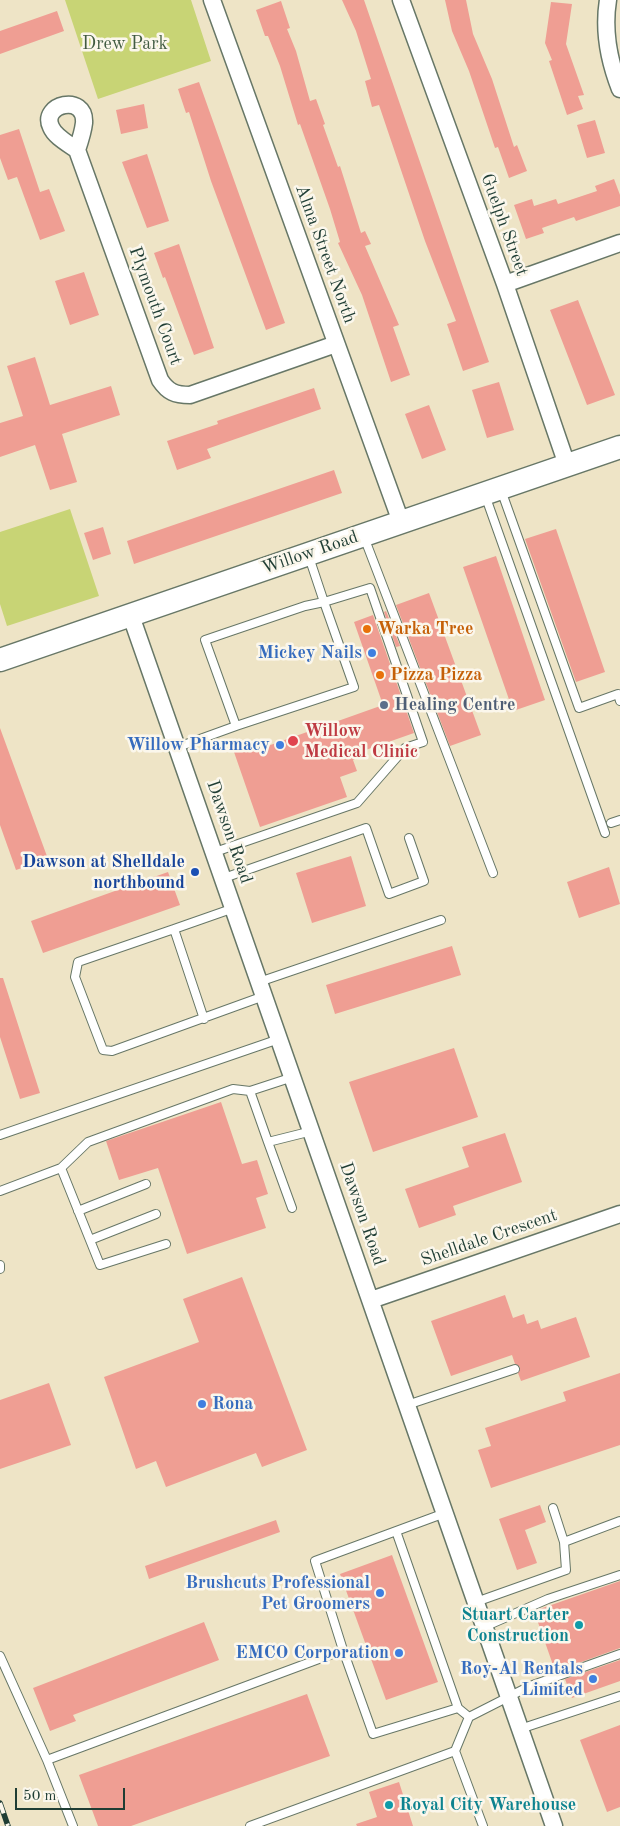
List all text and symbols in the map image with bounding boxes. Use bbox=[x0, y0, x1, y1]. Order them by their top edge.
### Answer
park label: Drew Park bbox=[82, 33, 168, 55]
street label: Guelph Street bbox=[475, 171, 533, 279]
street label: Alma Street North bbox=[290, 182, 360, 326]
street label: Plymouth Court bbox=[123, 244, 187, 368]
street label: Willow Road bbox=[259, 526, 361, 580]
place label: Warka Tree bbox=[377, 618, 474, 640]
marker: Warka Tree bbox=[361, 623, 373, 635]
place label: Mickey Nails bbox=[258, 642, 362, 664]
marker: Mickey Nails bbox=[366, 647, 378, 659]
place label: Pizza Pizza bbox=[390, 664, 482, 686]
marker: Pizza Pizza bbox=[374, 669, 386, 681]
place label: Healing Centre bbox=[394, 694, 516, 716]
marker: Healing Centre bbox=[378, 699, 390, 711]
place label: Willow Medical Clinic bbox=[304, 720, 418, 762]
place label: Willow Pharmacy bbox=[127, 734, 270, 756]
marker: Willow Medical Clinic bbox=[286, 734, 300, 748]
marker: Willow Pharmacy bbox=[274, 739, 286, 751]
street label: Dawson Road bbox=[201, 777, 257, 887]
place label: Dawson at Shelldale northbound bbox=[22, 851, 185, 894]
marker: Dawson at Shelldale northbound bbox=[189, 866, 201, 878]
street label: Dawson Road bbox=[334, 1159, 390, 1269]
street label: Shelldale Crescent bbox=[418, 1204, 560, 1272]
place label: Rona bbox=[212, 1393, 253, 1415]
marker: Rona bbox=[196, 1398, 208, 1410]
place label: Brushcuts Professional Pet Groomers bbox=[185, 1572, 370, 1615]
marker: Brushcuts Professional Pet Groomers bbox=[374, 1587, 386, 1599]
place label: Stuart Carter Construction bbox=[461, 1604, 569, 1646]
marker: Stuart Carter Construction bbox=[573, 1619, 585, 1631]
place label: EMCO Corporation bbox=[235, 1642, 389, 1664]
marker: EMCO Corporation bbox=[393, 1647, 405, 1659]
place label: Roy-Al Rentals Limited bbox=[460, 1658, 583, 1700]
marker: Roy-Al Rentals Limited bbox=[587, 1673, 599, 1685]
scale bar bbox=[18, 1778, 128, 1810]
text: 50 m bbox=[23, 1789, 57, 1804]
place label: Royal City Warehouse bbox=[399, 1794, 576, 1816]
marker: Royal City Warehouse bbox=[383, 1799, 395, 1811]

